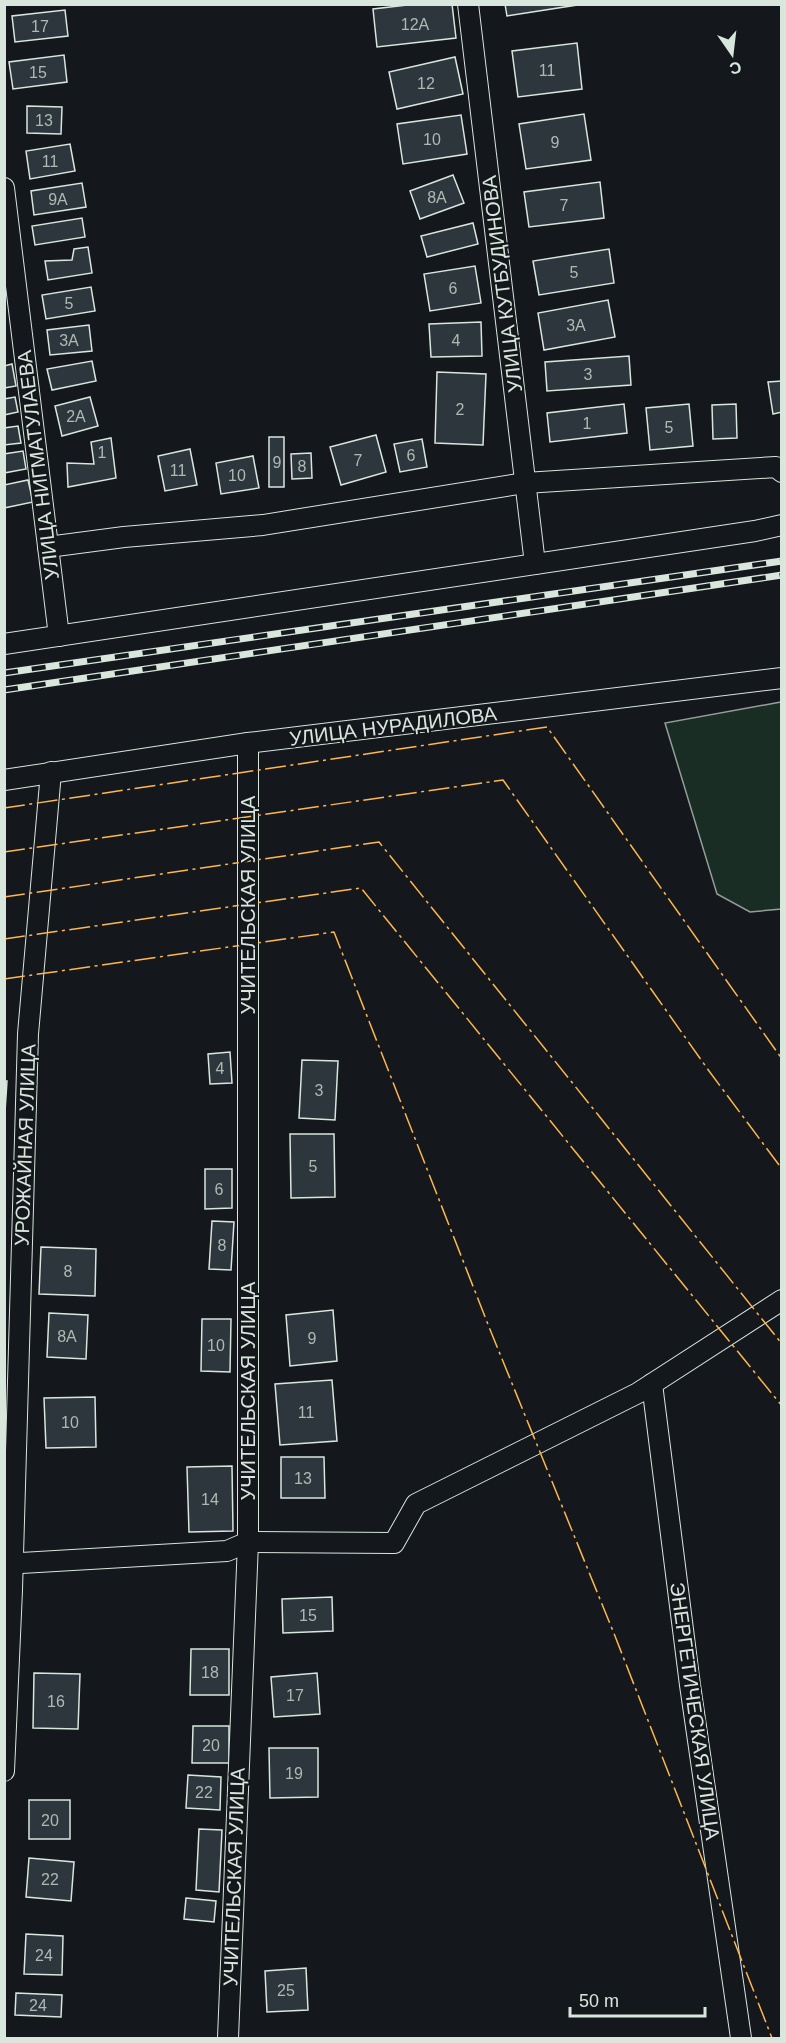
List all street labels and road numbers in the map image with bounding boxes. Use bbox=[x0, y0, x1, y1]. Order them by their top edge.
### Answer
street label: УЛИЦА КУТБУДИНОВА bbox=[478, 174, 526, 394]
street label: УЛИЦА НИГМАТУЛАЕВА bbox=[13, 348, 63, 581]
street label: УЛИЦА НУРАДИЛОВА bbox=[288, 702, 499, 750]
street label: УЧИТЕЛЬСКАЯ УЛИЦА bbox=[237, 795, 259, 1014]
street label: УРОЖАЙНАЯ УЛИЦА bbox=[9, 1043, 40, 1247]
street label: УЧИТЕЛЬСКАЯ УЛИЦА bbox=[237, 1281, 259, 1500]
street label: ЭНЕРГЕТИЧЕСКАЯ УЛИЦА bbox=[666, 1581, 724, 1842]
street label: УЧИТЕЛЬСКАЯ УЛИЦА bbox=[219, 1767, 249, 1987]

